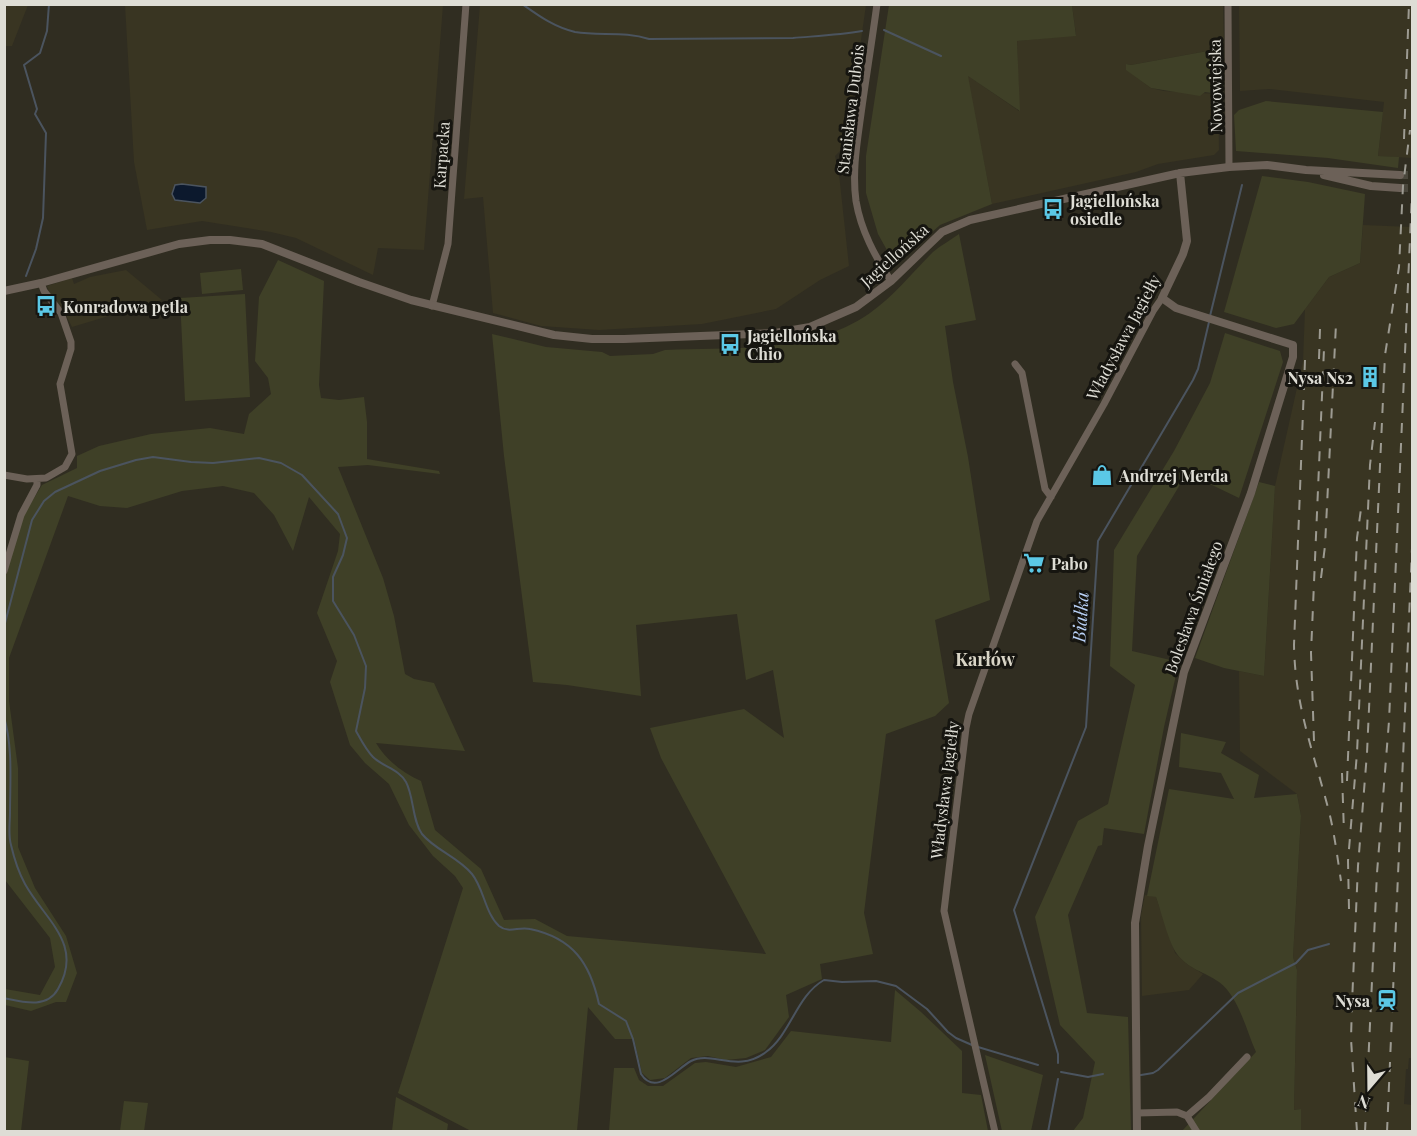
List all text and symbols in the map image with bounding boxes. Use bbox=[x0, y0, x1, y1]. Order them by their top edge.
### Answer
street label: Nowowiejska bbox=[1204, 39, 1226, 133]
street label: Stanisława Dubois bbox=[832, 43, 868, 175]
street label: Karpacka bbox=[428, 121, 454, 189]
place label: Jagiellońska osiedle bbox=[1069, 190, 1160, 229]
bus stop icon: Jagiellońska osiedle bbox=[1041, 197, 1065, 221]
street label: Jagiellońska bbox=[855, 219, 933, 292]
street label: Władysława Jagiełły bbox=[1081, 271, 1165, 404]
bus stop icon: Konradowa pętla bbox=[34, 294, 58, 318]
place label: Konradowa pętla bbox=[63, 296, 189, 317]
place label: Jagiellońska Chio bbox=[746, 325, 837, 364]
bus stop icon: Jagiellońska Chio bbox=[718, 332, 742, 356]
building icon: Nysa Ns2 bbox=[1358, 365, 1382, 389]
place label: Nysa Ns2 bbox=[1287, 367, 1353, 388]
shop icon: Andrzej Merda bbox=[1090, 463, 1114, 487]
place label: Andrzej Merda bbox=[1118, 465, 1229, 486]
street label: Bolesława Śmiałego bbox=[1159, 538, 1227, 676]
supermarket icon: Pabo bbox=[1022, 551, 1046, 575]
place label: Pabo bbox=[1051, 553, 1088, 574]
water label: Białka bbox=[1066, 591, 1094, 644]
district label: Karłów bbox=[955, 647, 1016, 671]
street label: Władysława Jagiełły bbox=[925, 720, 963, 861]
station icon: Nysa bbox=[1375, 988, 1399, 1012]
place label: Nysa bbox=[1335, 990, 1371, 1011]
north arrow bbox=[1339, 1058, 1399, 1118]
text: N bbox=[1354, 1091, 1373, 1114]

